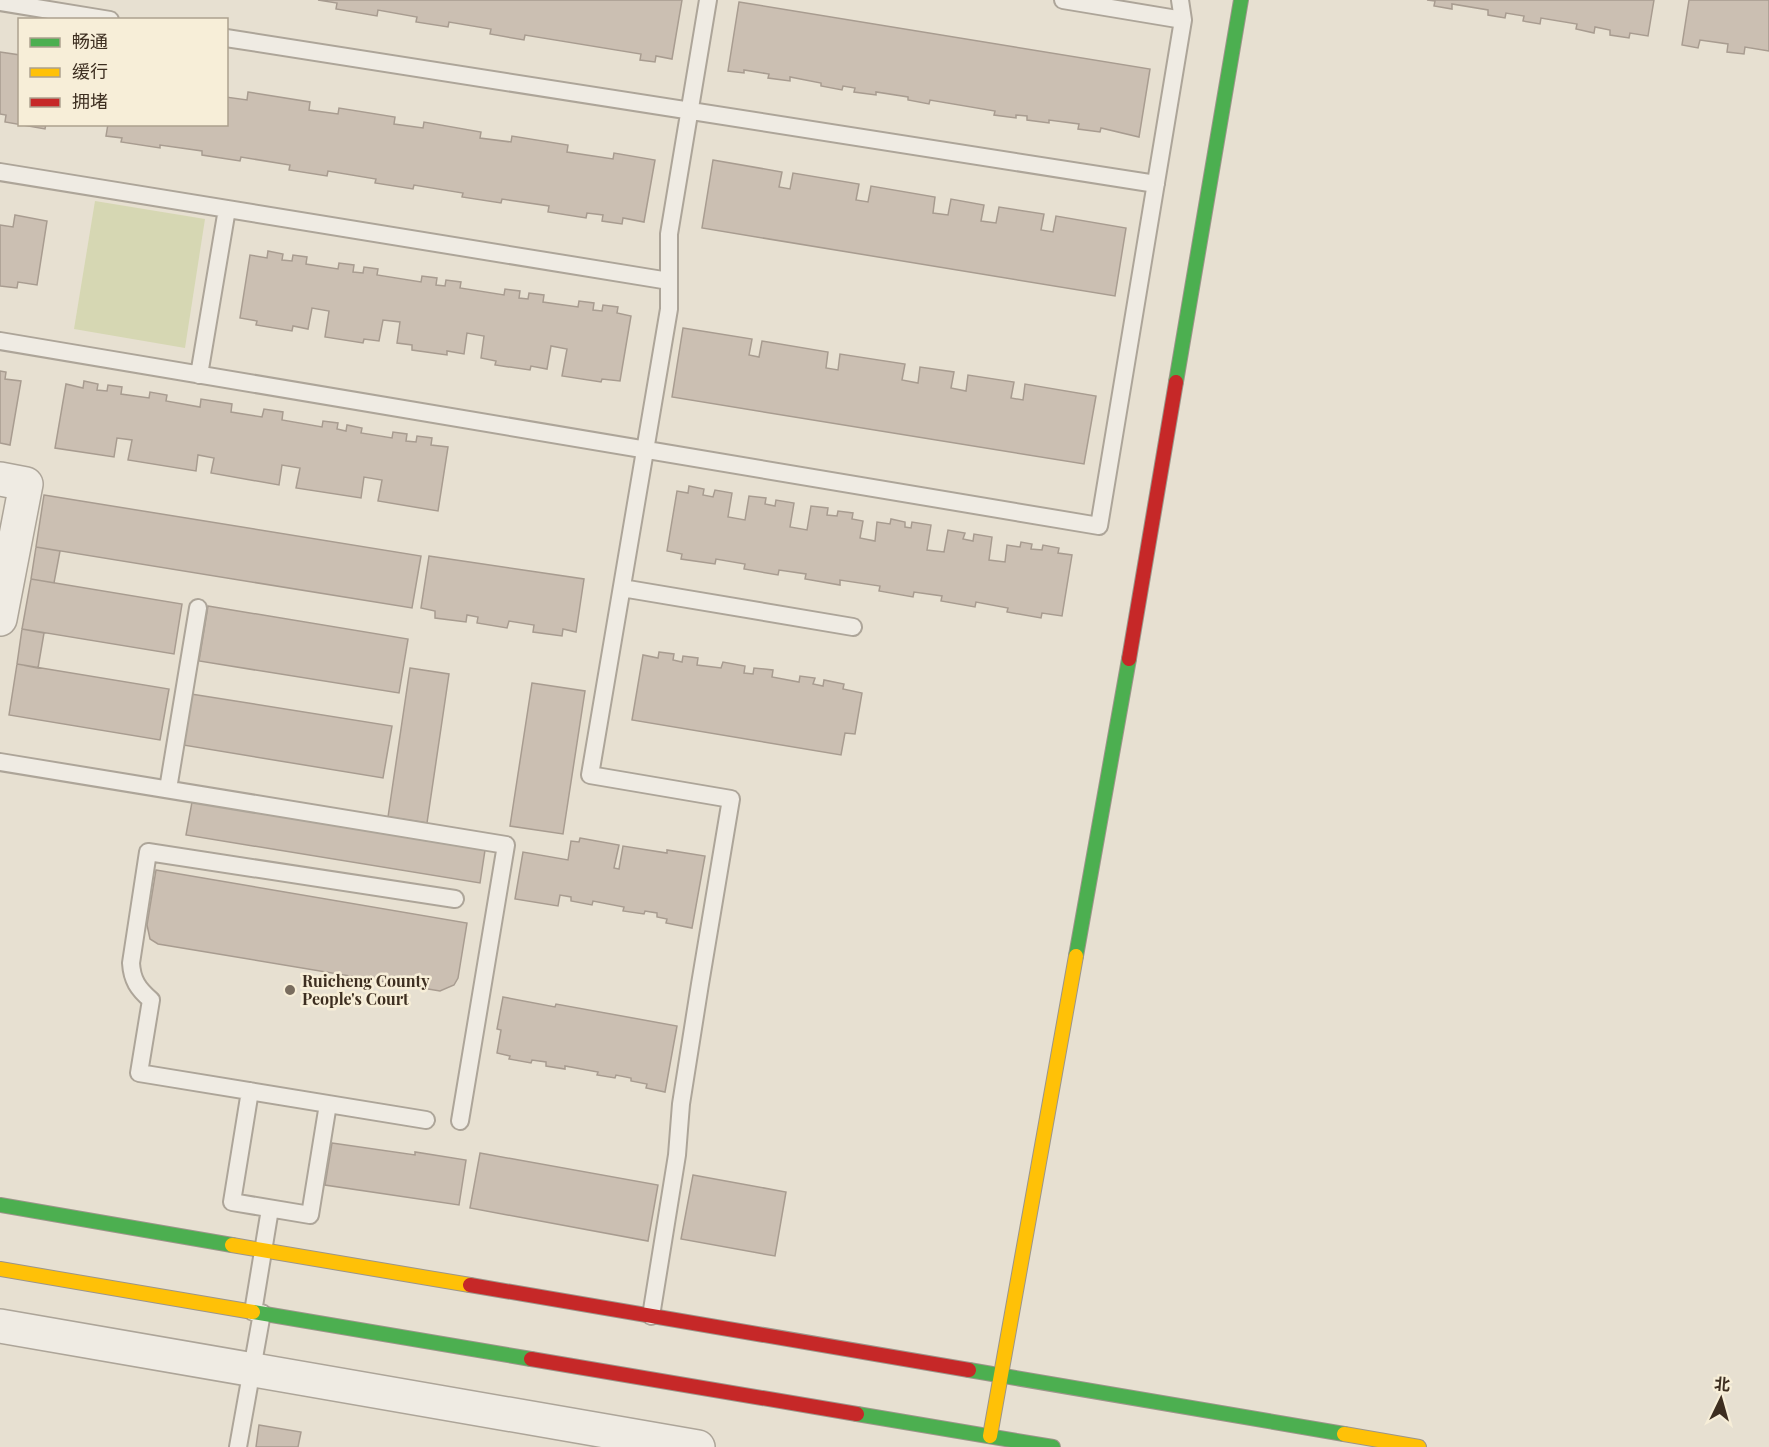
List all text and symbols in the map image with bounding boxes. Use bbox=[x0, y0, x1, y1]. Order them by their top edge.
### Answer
legend bbox=[18, 18, 228, 126]
text: 畅通 bbox=[72, 29, 108, 53]
text: 缓行 bbox=[72, 59, 108, 83]
text: 拥堵 bbox=[72, 89, 108, 113]
place label: Ruicheng County People's Court bbox=[302, 970, 430, 1009]
marker: Ruicheng County People's Court bbox=[283, 983, 297, 997]
north arrow bbox=[1691, 1369, 1751, 1429]
text: 北 bbox=[1713, 1372, 1731, 1395]

